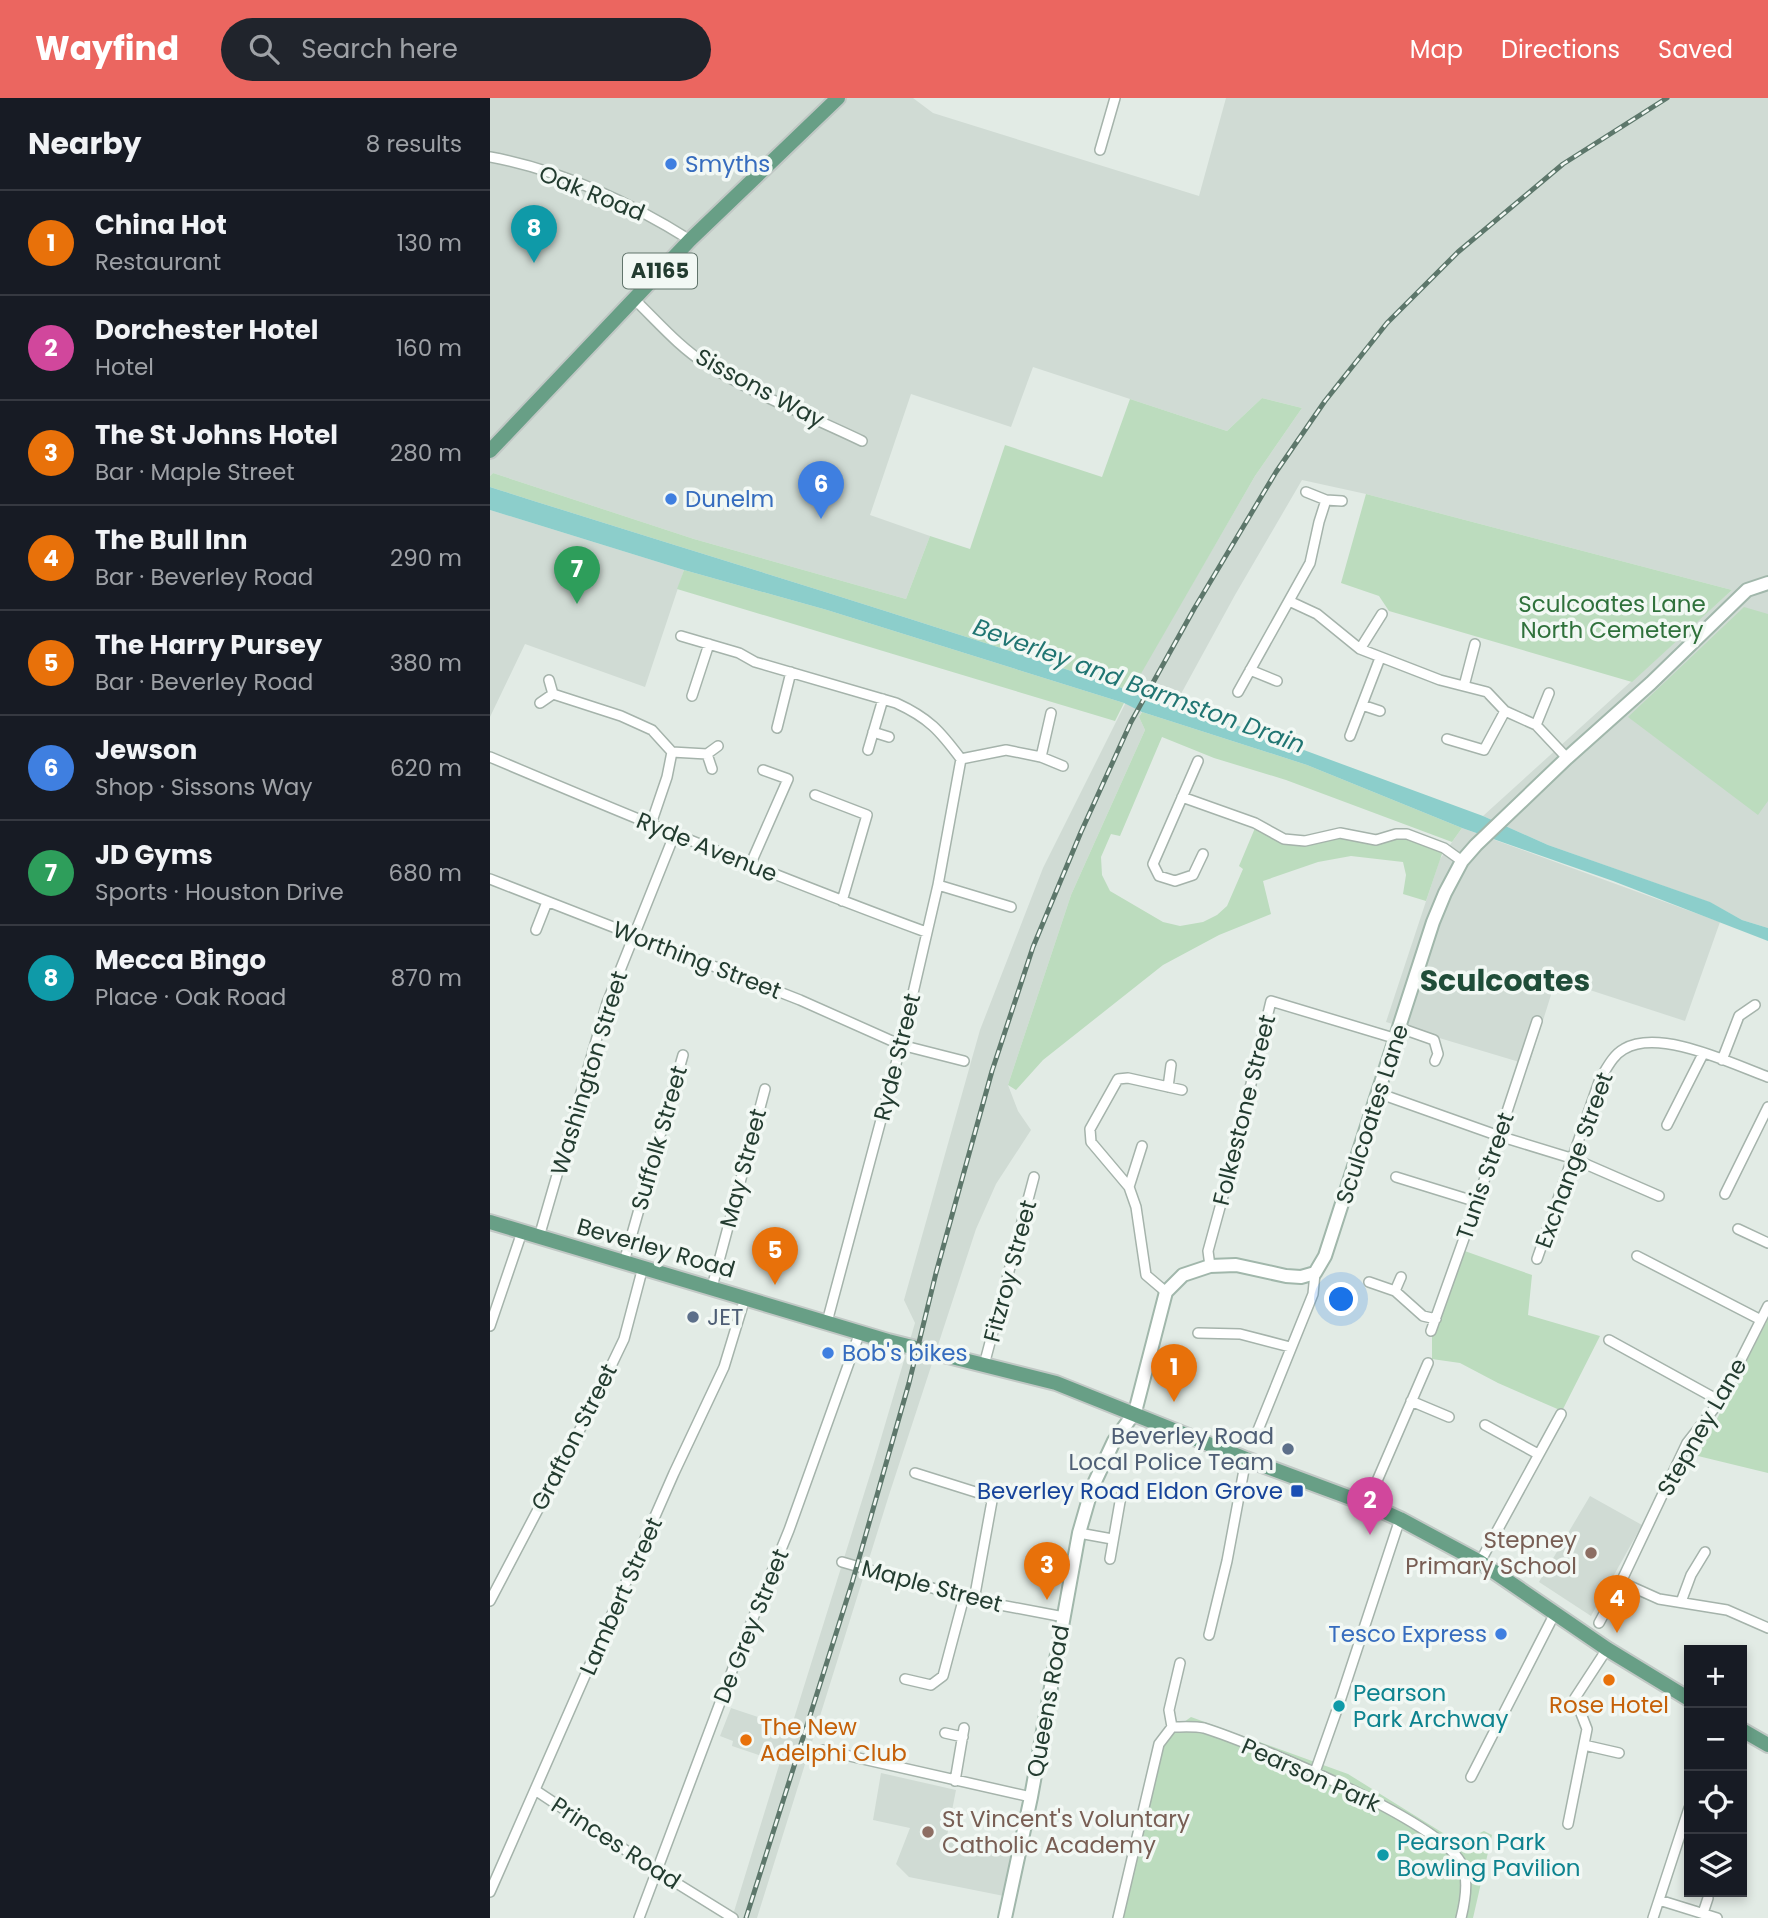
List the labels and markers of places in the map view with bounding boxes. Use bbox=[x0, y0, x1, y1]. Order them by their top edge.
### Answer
place label: Smyths bbox=[685, 148, 770, 180]
marker: Smyths bbox=[663, 156, 679, 172]
pin: 8 bbox=[511, 205, 557, 263]
pin: 6 bbox=[798, 461, 844, 519]
place label: Dunelm bbox=[685, 483, 774, 515]
marker: Dunelm bbox=[663, 491, 679, 507]
pin: 7 bbox=[554, 546, 600, 604]
pin: 5 bbox=[752, 1227, 798, 1285]
place label: JET bbox=[707, 1301, 743, 1333]
marker: JET bbox=[685, 1309, 701, 1325]
place label: Bob's bikes bbox=[842, 1337, 968, 1369]
pin: 1 bbox=[1151, 1344, 1197, 1402]
marker: Bob's bikes bbox=[820, 1345, 836, 1361]
place label: Beverley Road Local Police Team bbox=[1068, 1420, 1274, 1478]
marker: Beverley Road Local Police Team bbox=[1280, 1441, 1296, 1457]
place label: Beverley Road Eldon Grove bbox=[977, 1475, 1283, 1507]
pin: 2 bbox=[1347, 1477, 1393, 1535]
marker: Beverley Road Eldon Grove bbox=[1289, 1483, 1305, 1499]
place label: Stepney Primary School bbox=[1405, 1524, 1577, 1582]
pin: 3 bbox=[1024, 1542, 1070, 1600]
marker: Stepney Primary School bbox=[1583, 1545, 1599, 1561]
pin: 4 bbox=[1594, 1575, 1640, 1633]
place label: Tesco Express bbox=[1328, 1618, 1487, 1650]
marker: Tesco Express bbox=[1493, 1626, 1509, 1642]
marker: Rose Hotel bbox=[1601, 1672, 1617, 1688]
place label: Pearson Park Archway bbox=[1353, 1677, 1509, 1735]
place label: Rose Hotel bbox=[1549, 1689, 1669, 1721]
marker: Pearson Park Archway bbox=[1331, 1698, 1347, 1714]
place label: The New Adelphi Club bbox=[760, 1711, 907, 1769]
marker: The New Adelphi Club bbox=[738, 1732, 754, 1748]
place label: St Vincent's Voluntary Catholic Academy bbox=[942, 1803, 1190, 1861]
marker: St Vincent's Voluntary Catholic Academy bbox=[920, 1824, 936, 1840]
place label: Pearson Park Bowling Pavilion bbox=[1397, 1826, 1581, 1884]
marker: Pearson Park Bowling Pavilion bbox=[1375, 1847, 1391, 1863]

